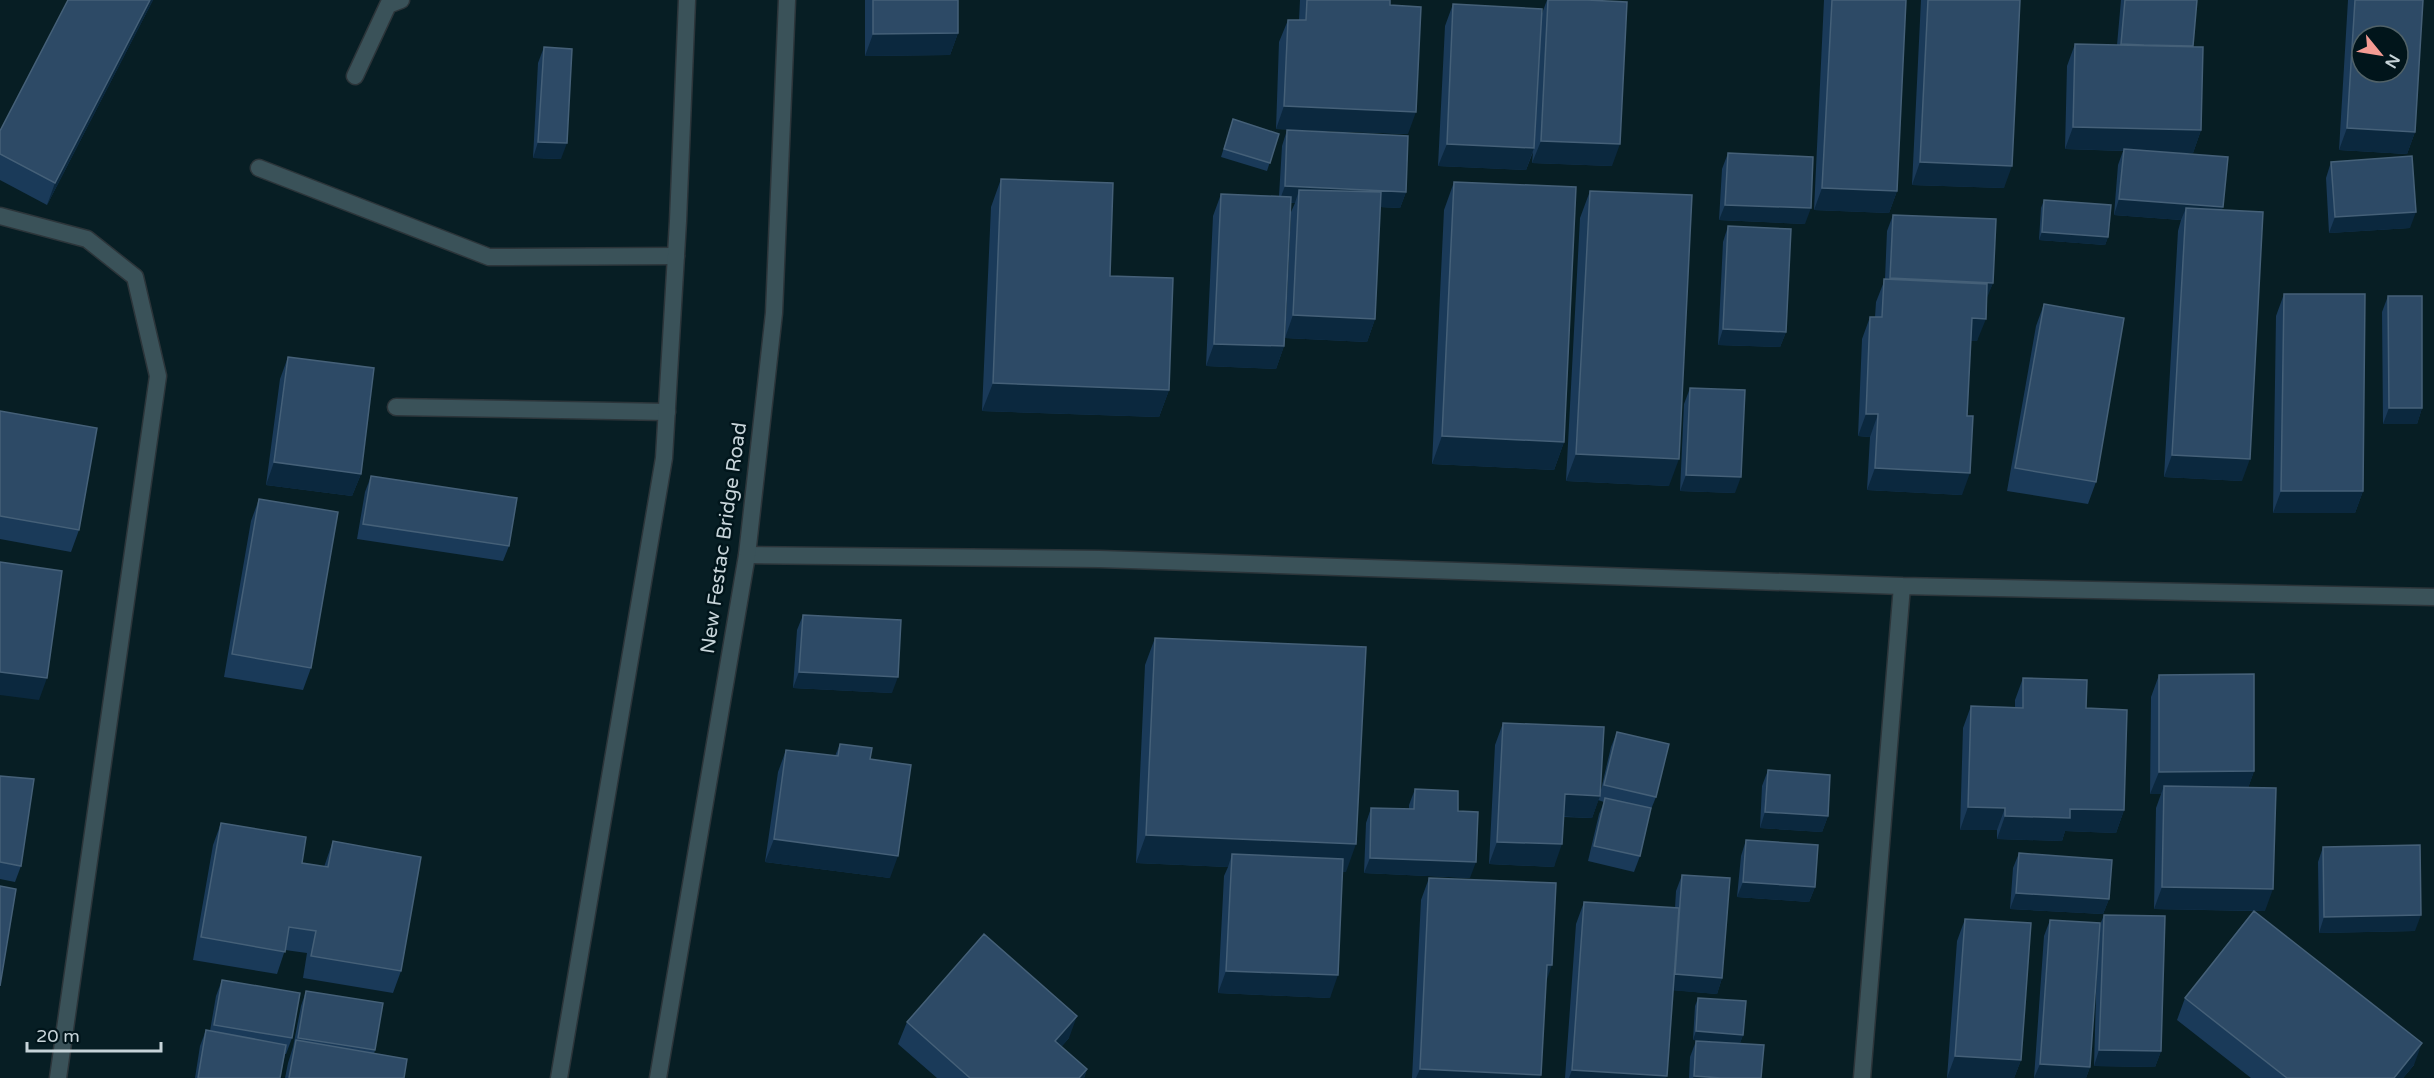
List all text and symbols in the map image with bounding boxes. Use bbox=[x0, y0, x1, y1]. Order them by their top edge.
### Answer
north arrow bbox=[2350, 24, 2410, 84]
text: N bbox=[2380, 50, 2404, 72]
street label: New Festac Bridge Road bbox=[696, 421, 752, 655]
scale bar bbox=[27, 1015, 160, 1053]
text: 20 m bbox=[36, 1025, 80, 1047]

